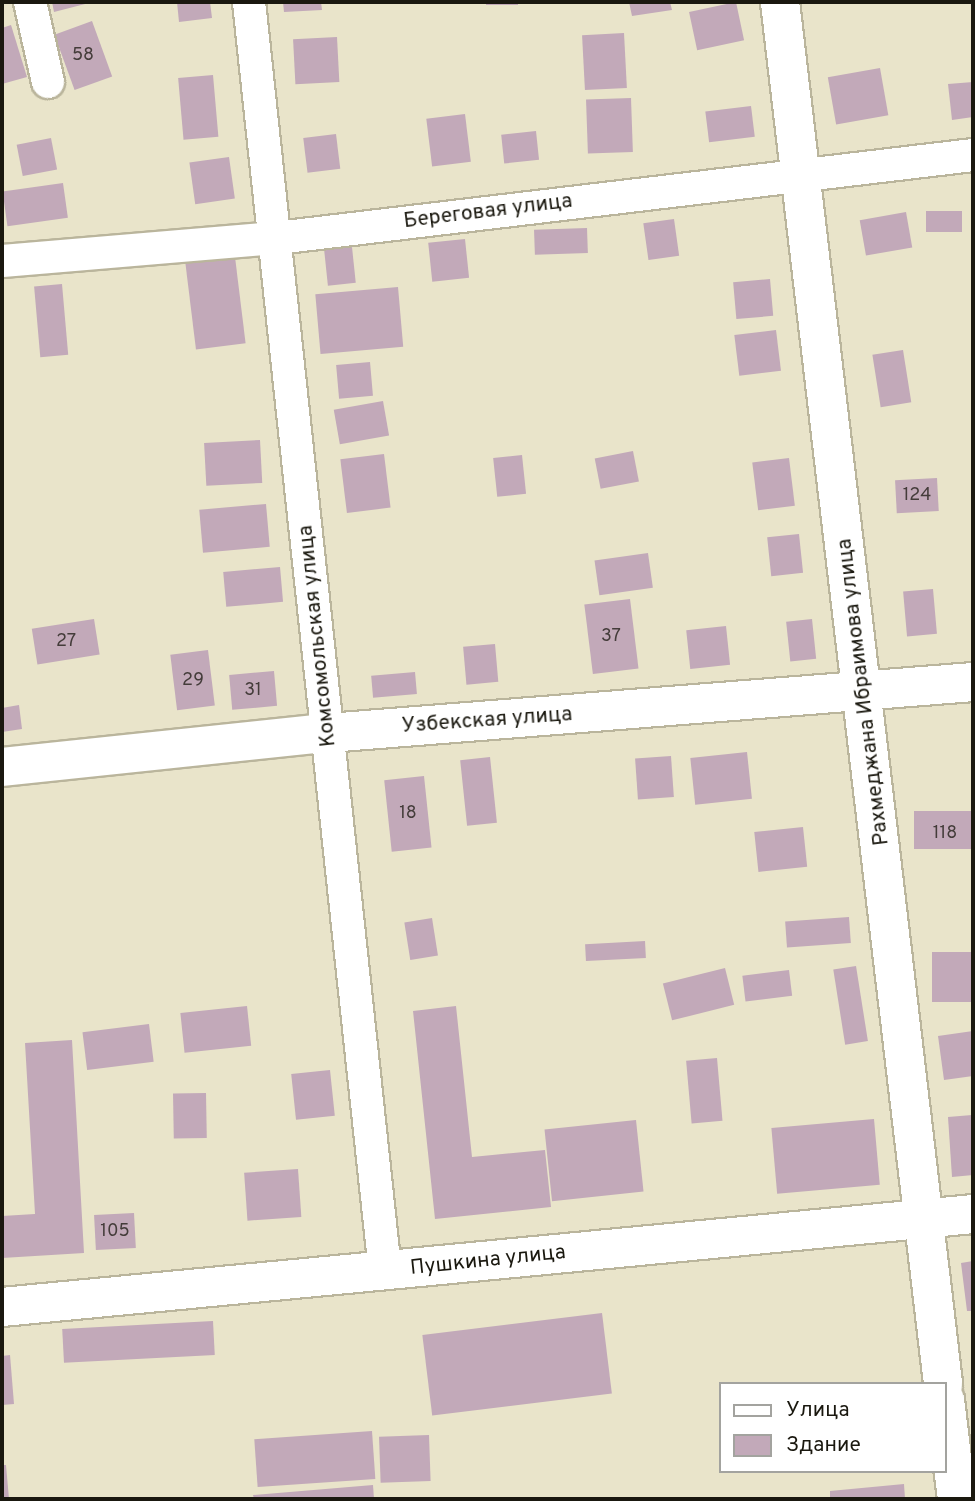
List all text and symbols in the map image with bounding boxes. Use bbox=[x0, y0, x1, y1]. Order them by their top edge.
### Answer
house number: 58 bbox=[72, 45, 94, 67]
street label: Береговая улица bbox=[402, 189, 574, 235]
house number: 124 bbox=[903, 485, 931, 507]
street label: Комсомольская улица bbox=[294, 524, 342, 748]
street label: Рахмеджана Ибраимова улица bbox=[833, 537, 895, 847]
house number: 37 bbox=[601, 626, 621, 648]
house number: 27 bbox=[56, 631, 76, 653]
house number: 29 bbox=[182, 670, 204, 692]
house number: 31 bbox=[244, 680, 262, 702]
street label: Узбекская улица bbox=[401, 702, 573, 740]
house number: 18 bbox=[399, 803, 417, 825]
house number: 118 bbox=[933, 823, 957, 845]
house number: 105 bbox=[100, 1221, 130, 1243]
street label: Пушкина улица bbox=[409, 1240, 567, 1282]
legend bbox=[720, 1382, 947, 1473]
text: Улица bbox=[786, 1397, 850, 1424]
text: Здание bbox=[786, 1432, 861, 1459]

